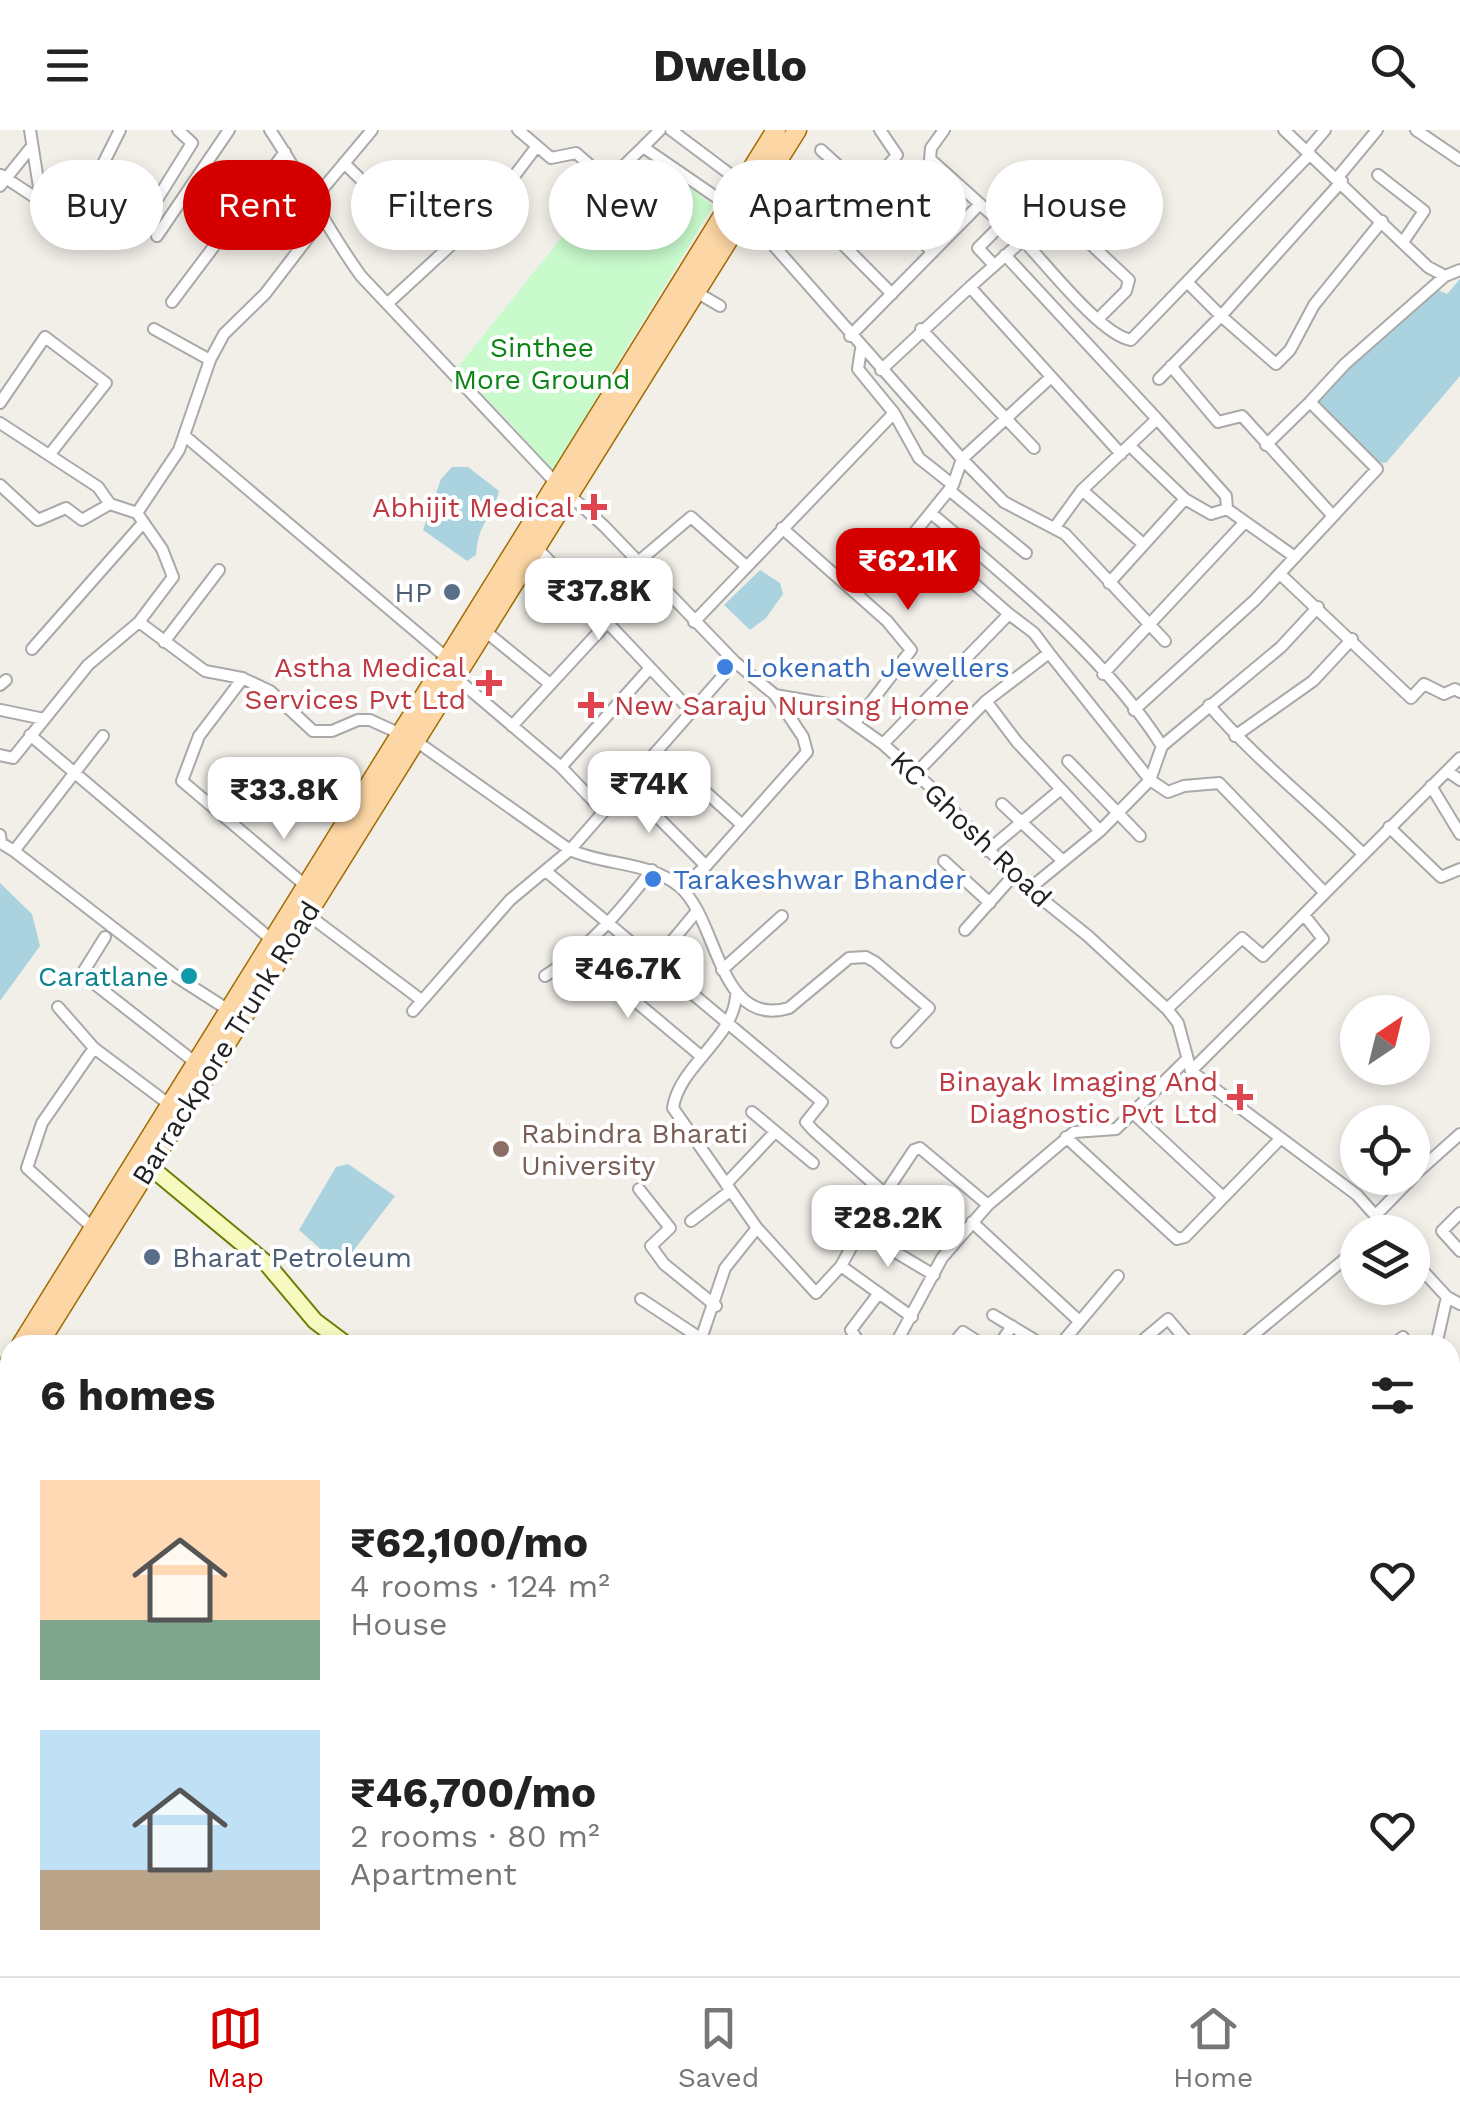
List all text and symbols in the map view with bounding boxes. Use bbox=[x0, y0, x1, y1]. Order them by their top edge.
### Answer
icon: menu bbox=[40, 38, 95, 93]
icon: search bbox=[1365, 38, 1420, 93]
text: Dwello bbox=[653, 39, 807, 92]
chip: Buy bbox=[30, 160, 163, 250]
chip: Rent bbox=[183, 160, 331, 250]
chip: Filters bbox=[351, 160, 529, 250]
chip: New bbox=[549, 160, 693, 250]
chip: Apartment bbox=[713, 160, 966, 250]
chip: House bbox=[986, 160, 1163, 250]
park label: Sinthee More Ground bbox=[453, 331, 631, 396]
place label: Abhijit Medical bbox=[372, 491, 574, 524]
marker: Abhijit Medical bbox=[583, 496, 605, 518]
pin: ₹62.1K bbox=[827, 528, 989, 613]
text: ₹62.1K bbox=[858, 541, 958, 579]
pin: ₹37.8K bbox=[518, 558, 680, 643]
text: ₹37.8K bbox=[547, 571, 651, 609]
place label: HP bbox=[394, 576, 432, 609]
marker: HP bbox=[441, 581, 463, 603]
place label: Astha Medical Services Pvt Ltd bbox=[245, 651, 466, 716]
place label: Lokenath Jewellers bbox=[745, 651, 1010, 684]
marker: Lokenath Jewellers bbox=[714, 656, 736, 678]
marker: Astha Medical Services Pvt Ltd bbox=[476, 670, 502, 696]
place label: New Saraju Nursing Home bbox=[614, 689, 970, 722]
marker: New Saraju Nursing Home bbox=[578, 692, 604, 718]
street label: KC Ghosh Road bbox=[884, 744, 1058, 914]
pin: ₹74K bbox=[590, 751, 708, 836]
pin: ₹33.8K bbox=[203, 757, 365, 842]
text: ₹74K bbox=[610, 764, 688, 802]
text: ₹33.8K bbox=[230, 770, 338, 808]
place label: Tarakeshwar Bhander bbox=[673, 863, 966, 896]
marker: Tarakeshwar Bhander bbox=[642, 868, 664, 890]
street label: Barrackpore Trunk Road bbox=[125, 895, 327, 1191]
pin: ₹46.7K bbox=[547, 936, 709, 1021]
text: ₹46.7K bbox=[575, 949, 681, 987]
place label: Caratlane bbox=[38, 960, 169, 993]
marker: Caratlane bbox=[178, 965, 200, 987]
north arrow bbox=[1340, 995, 1430, 1085]
map controls bbox=[1340, 995, 1430, 1305]
place label: Binayak Imaging And Diagnostic Pvt Ltd bbox=[938, 1065, 1218, 1130]
marker: Binayak Imaging And Diagnostic Pvt Ltd bbox=[1227, 1084, 1253, 1110]
button: locate bbox=[1340, 1105, 1430, 1195]
place label: Rabindra Bharati University bbox=[521, 1117, 748, 1182]
marker: Rabindra Bharati University bbox=[490, 1138, 512, 1160]
pin: ₹28.2K bbox=[807, 1185, 969, 1270]
text: ₹28.2K bbox=[834, 1198, 942, 1236]
button: layers bbox=[1340, 1215, 1430, 1305]
place label: Bharat Petroleum bbox=[172, 1241, 412, 1274]
marker: Bharat Petroleum bbox=[141, 1246, 163, 1268]
icon: filters bbox=[1365, 1368, 1420, 1423]
text: 6 homes bbox=[40, 1371, 215, 1420]
text: ₹62,100/mo bbox=[350, 1518, 588, 1567]
icon: home bbox=[120, 1520, 240, 1640]
icon: heart bbox=[1365, 1553, 1420, 1608]
text: 4 rooms · 124 m² bbox=[350, 1567, 610, 1605]
text: House bbox=[350, 1605, 448, 1643]
text: ₹46,700/mo bbox=[350, 1768, 596, 1817]
icon: home bbox=[120, 1770, 240, 1890]
icon: heart bbox=[1365, 1803, 1420, 1858]
text: 2 rooms · 80 m² bbox=[350, 1817, 600, 1855]
text: Apartment bbox=[350, 1855, 517, 1893]
tab: Map bbox=[207, 2001, 264, 2094]
tab: Saved bbox=[678, 2001, 759, 2094]
tab: Home bbox=[1173, 2001, 1253, 2094]

